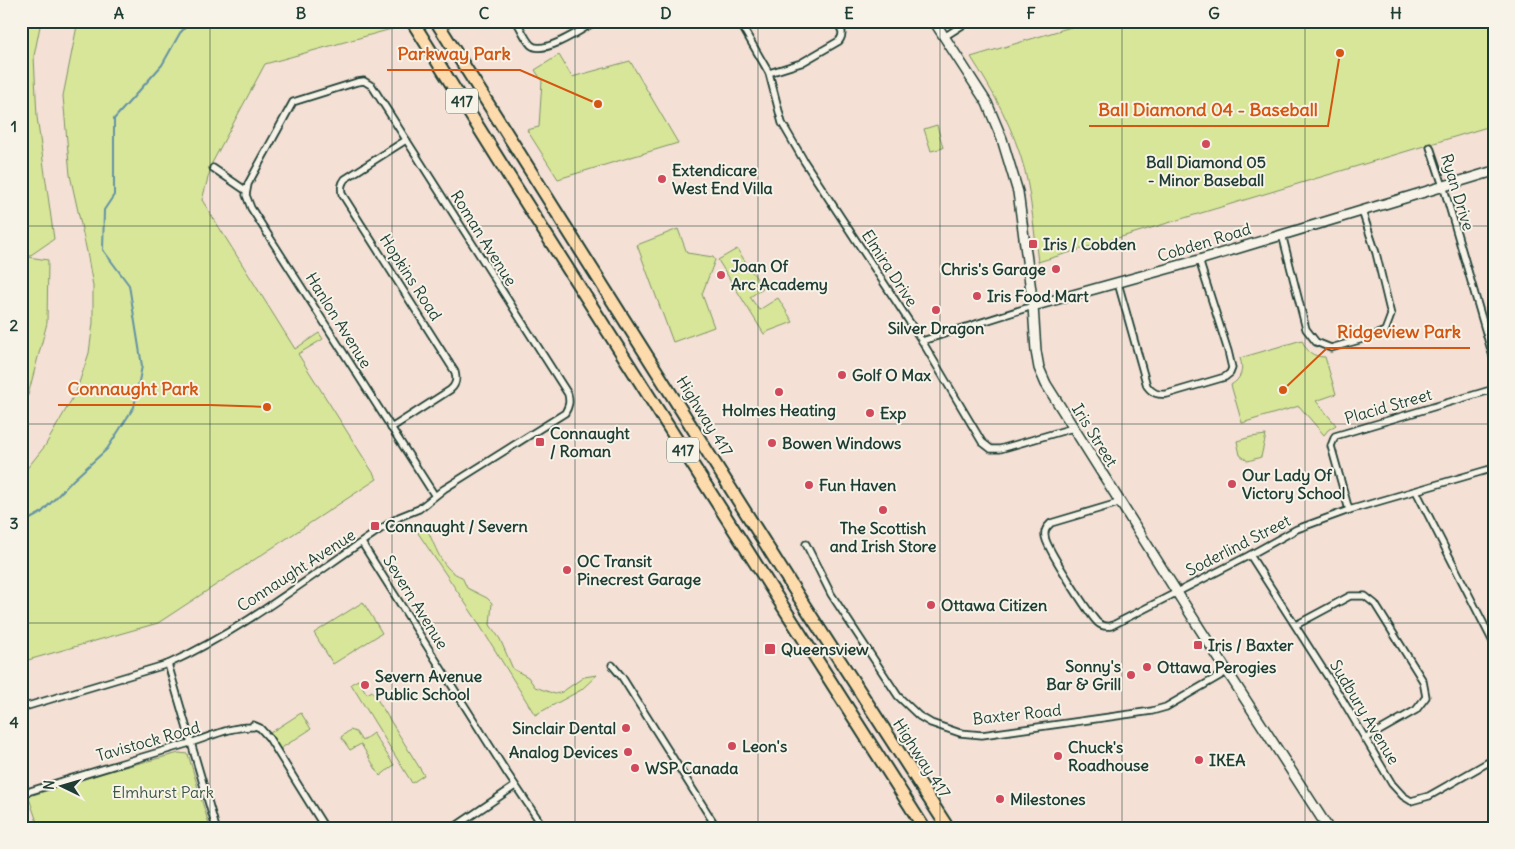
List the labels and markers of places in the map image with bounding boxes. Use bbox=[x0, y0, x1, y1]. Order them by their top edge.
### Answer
callout: Parkway Park bbox=[387, 37, 520, 70]
callout: Ball Diamond 04 - Baseball bbox=[1089, 93, 1328, 126]
marker: Ball Diamond 05 - Minor Baseball bbox=[1200, 138, 1212, 150]
place label: Ball Diamond 05 - Minor Baseball bbox=[1146, 152, 1266, 190]
place label: Extendicare West End Villa bbox=[672, 160, 773, 198]
marker: Extendicare West End Villa bbox=[656, 173, 668, 185]
place label: Iris / Cobden bbox=[1043, 234, 1136, 254]
marker: Iris / Cobden bbox=[1027, 238, 1039, 250]
place label: Joan Of Arc Academy bbox=[731, 256, 828, 295]
place label: Chris's Garage bbox=[941, 259, 1046, 280]
marker: Chris's Garage bbox=[1050, 263, 1062, 275]
marker: Joan Of Arc Academy bbox=[715, 269, 727, 281]
place label: Iris Food Mart bbox=[987, 286, 1089, 306]
marker: Iris Food Mart bbox=[971, 290, 983, 302]
marker: Silver Dragon bbox=[930, 304, 942, 316]
callout: Ridgeview Park bbox=[1327, 315, 1470, 348]
place label: Silver Dragon bbox=[888, 318, 984, 339]
place label: Golf O Max bbox=[852, 365, 931, 385]
marker: Golf O Max bbox=[836, 369, 848, 381]
callout: Connaught Park bbox=[58, 372, 209, 405]
marker: Holmes Heating bbox=[773, 386, 785, 398]
place label: Holmes Heating bbox=[722, 400, 836, 421]
place label: Exp bbox=[880, 403, 906, 424]
marker: Exp bbox=[864, 407, 876, 419]
place label: Connaught / Roman bbox=[550, 423, 630, 461]
place label: Bowen Windows bbox=[782, 433, 901, 453]
marker: Connaught / Roman bbox=[534, 436, 546, 448]
marker: Bowen Windows bbox=[766, 437, 778, 449]
place label: Our Lady Of Victory School bbox=[1242, 465, 1345, 504]
place label: Fun Haven bbox=[819, 475, 896, 495]
marker: Our Lady Of Victory School bbox=[1226, 478, 1238, 490]
marker: Fun Haven bbox=[803, 479, 815, 491]
marker: The Scottish and Irish Store bbox=[877, 504, 889, 516]
place label: Connaught / Severn bbox=[385, 516, 528, 537]
place label: The Scottish and Irish Store bbox=[830, 518, 937, 556]
marker: Connaught / Severn bbox=[369, 520, 381, 532]
place label: OC Transit Pinecrest Garage bbox=[577, 551, 701, 590]
marker: OC Transit Pinecrest Garage bbox=[561, 564, 573, 576]
place label: Ottawa Citizen bbox=[941, 595, 1047, 615]
marker: Ottawa Citizen bbox=[925, 599, 937, 611]
place label: Iris / Baxter bbox=[1208, 635, 1294, 655]
place label: Queensview bbox=[781, 639, 869, 659]
marker: Iris / Baxter bbox=[1192, 639, 1204, 651]
marker: Queensview bbox=[763, 642, 777, 656]
place label: Sonny's Bar & Grill bbox=[1046, 656, 1121, 694]
place label: Ottawa Perogies bbox=[1157, 657, 1276, 678]
marker: Ottawa Perogies bbox=[1141, 661, 1153, 673]
place label: Severn Avenue Public School bbox=[375, 666, 483, 704]
marker: Sonny's Bar & Grill bbox=[1125, 669, 1137, 681]
marker: Severn Avenue Public School bbox=[359, 679, 371, 691]
place label: Sinclair Dental bbox=[512, 718, 616, 738]
marker: Sinclair Dental bbox=[620, 722, 632, 734]
place label: Leon's bbox=[742, 736, 787, 756]
place label: Chuck's Roadhouse bbox=[1068, 737, 1149, 775]
marker: Leon's bbox=[726, 740, 738, 752]
place label: Analog Devices bbox=[509, 742, 618, 763]
marker: Analog Devices bbox=[622, 746, 634, 758]
marker: Chuck's Roadhouse bbox=[1052, 750, 1064, 762]
place label: IKEA bbox=[1209, 750, 1245, 770]
marker: IKEA bbox=[1193, 754, 1205, 766]
place label: WSP Canada bbox=[645, 758, 738, 778]
marker: WSP Canada bbox=[629, 762, 641, 774]
place label: Milestones bbox=[1010, 789, 1086, 809]
marker: Milestones bbox=[994, 793, 1006, 805]

